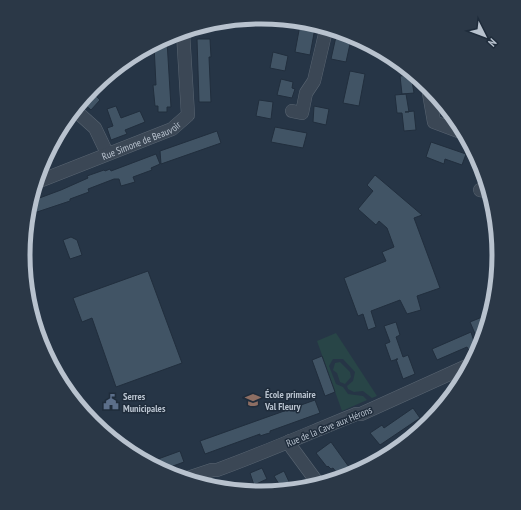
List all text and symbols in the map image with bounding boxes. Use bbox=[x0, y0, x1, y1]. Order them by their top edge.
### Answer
north arrow bbox=[465, 16, 505, 56]
text: N bbox=[485, 36, 500, 50]
street label: Rue Simone de Beauvoir bbox=[100, 118, 184, 163]
place label: École primaire Val Fleury bbox=[264, 388, 316, 413]
place label: Serres Municipales bbox=[123, 390, 166, 415]
school or university icon: École primaire Val Fleury bbox=[244, 391, 262, 409]
public building icon: Serres Municipales bbox=[102, 393, 120, 411]
street label: Rue de la Cave aux Hérons bbox=[284, 403, 375, 450]

